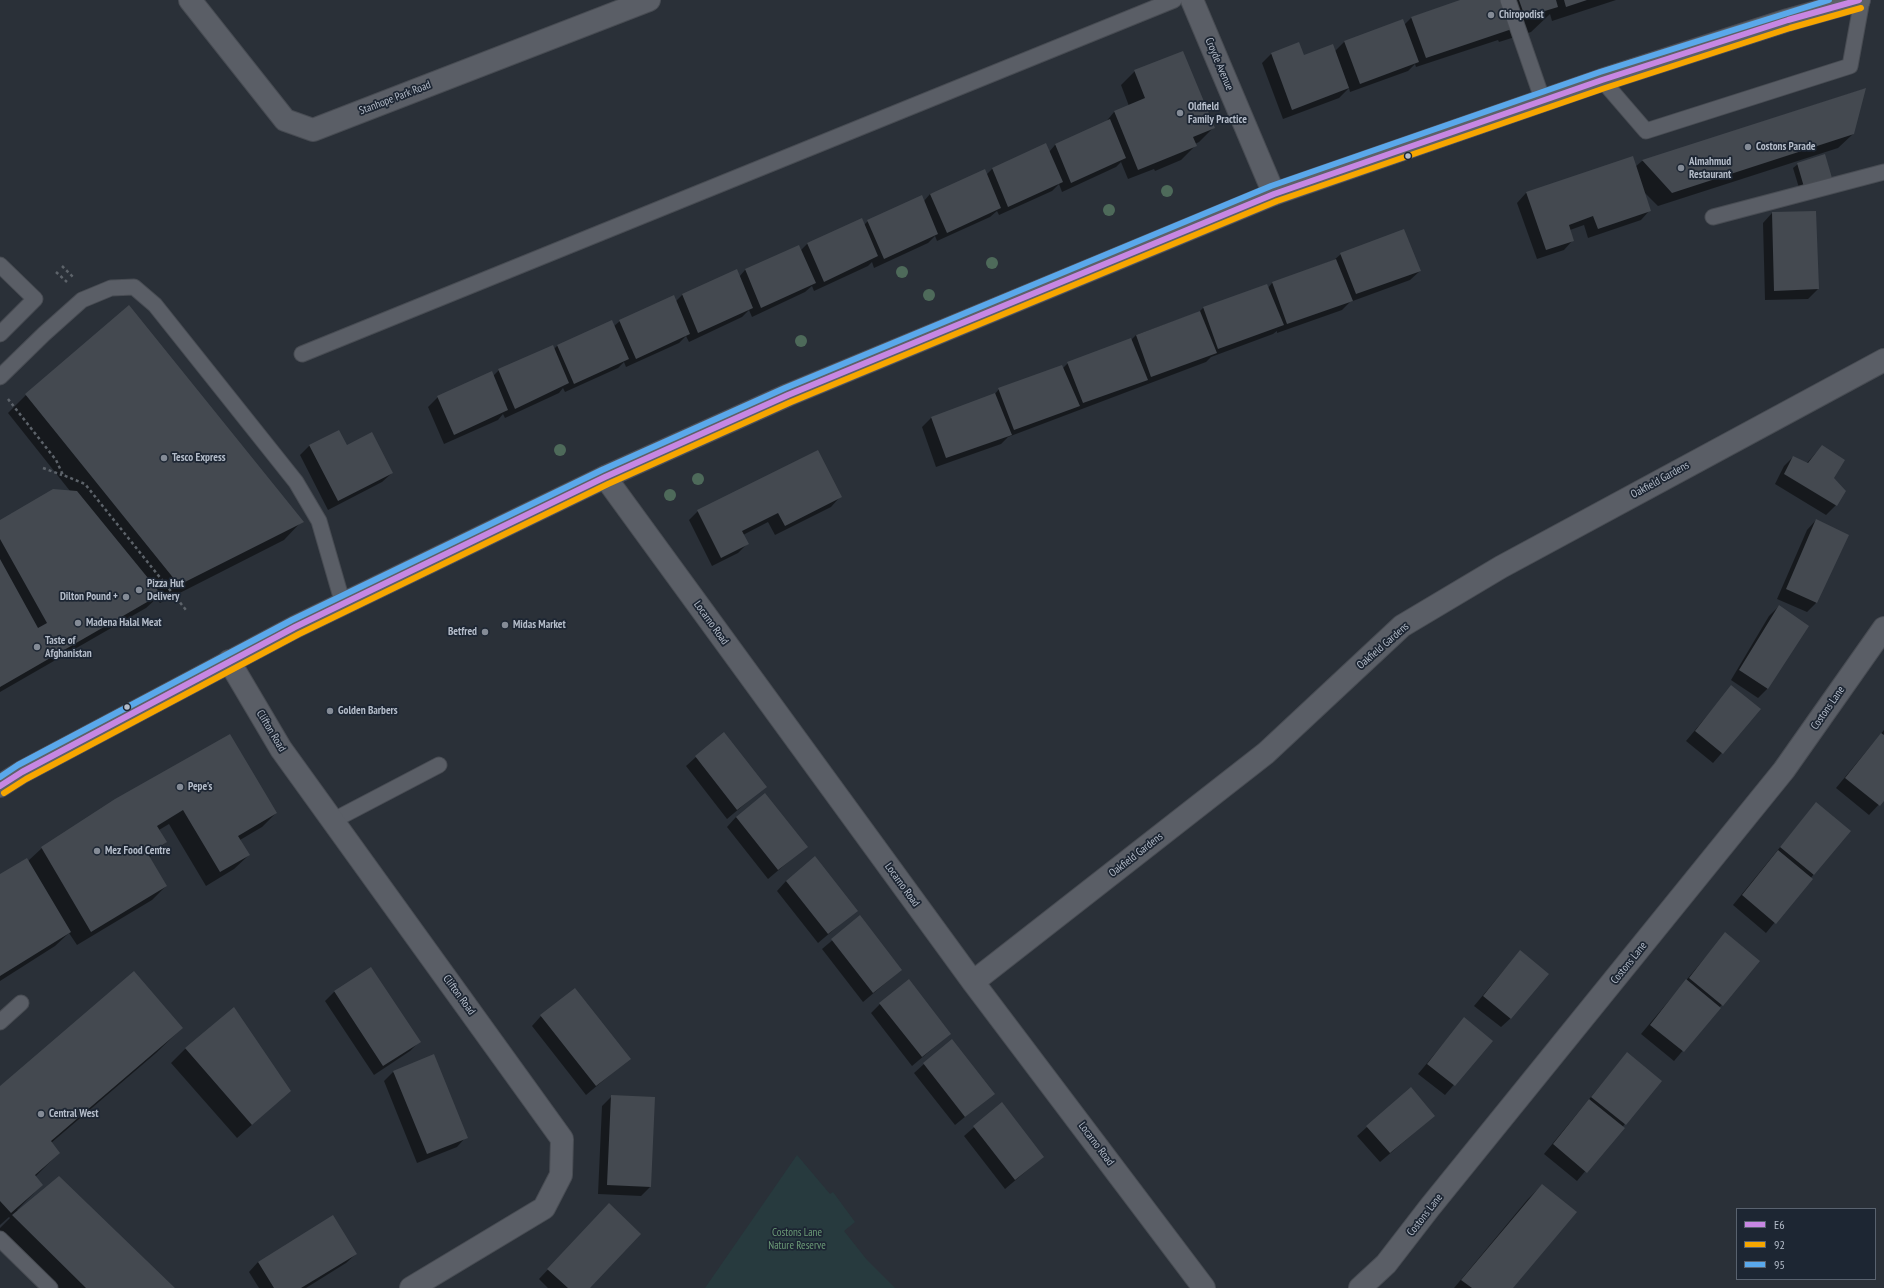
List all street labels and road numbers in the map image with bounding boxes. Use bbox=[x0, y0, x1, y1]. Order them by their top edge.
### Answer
street label: Croyde Avenue bbox=[1202, 36, 1236, 92]
street label: Stanhope Park Road bbox=[357, 78, 433, 118]
street label: Oakfield Gardens bbox=[1629, 459, 1691, 501]
street label: Locarno Road bbox=[691, 599, 731, 647]
street label: Oakfield Gardens bbox=[1354, 620, 1412, 672]
street label: Costons Lane bbox=[1808, 684, 1848, 732]
street label: Clifton Road bbox=[253, 708, 289, 754]
street label: Oakfield Gardens bbox=[1107, 830, 1165, 880]
street label: Locarno Road bbox=[882, 861, 922, 909]
street label: Costons Lane bbox=[1608, 939, 1650, 987]
street label: Clifton Road bbox=[440, 972, 478, 1018]
street label: Locarno Road bbox=[1075, 1120, 1117, 1168]
street label: Costons Lane bbox=[1404, 1191, 1446, 1239]

